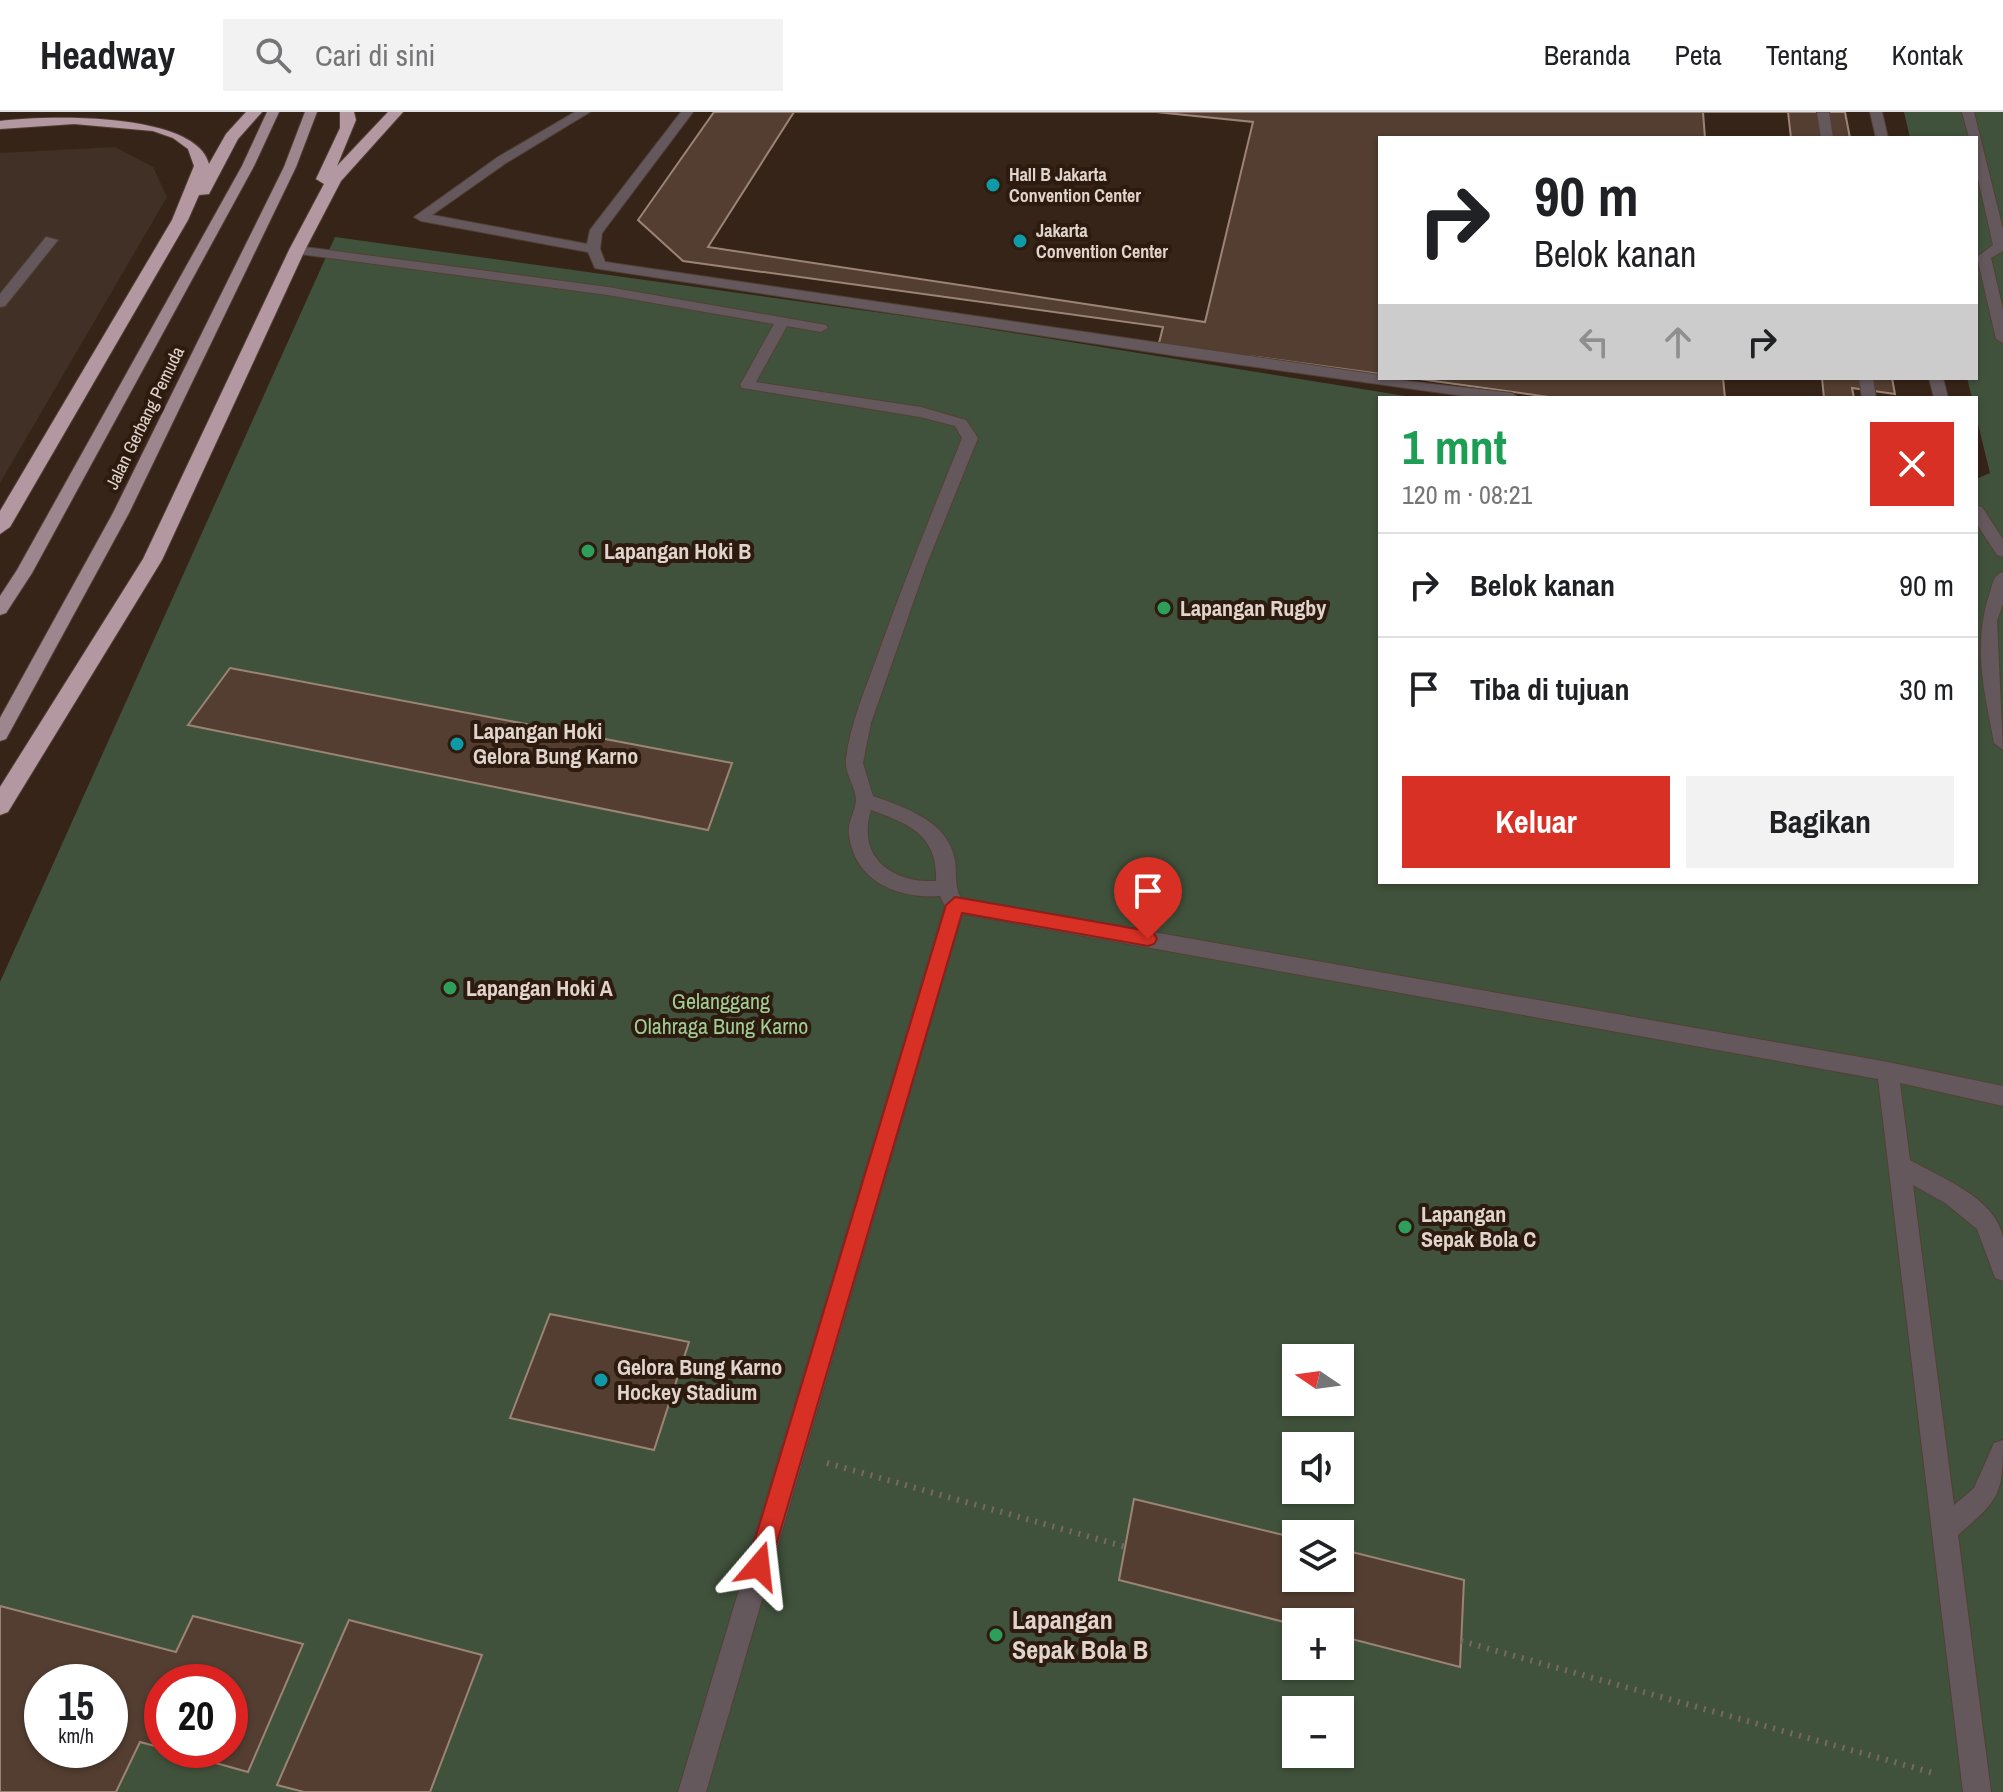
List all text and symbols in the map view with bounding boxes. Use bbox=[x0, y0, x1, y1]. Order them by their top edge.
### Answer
search box bbox=[223, 19, 783, 91]
text: Headway bbox=[40, 30, 175, 81]
icon: search bbox=[251, 33, 295, 77]
text: Cari di sini bbox=[315, 35, 435, 75]
text: Beranda bbox=[1544, 36, 1631, 74]
text: Peta bbox=[1675, 36, 1722, 74]
text: Tentang bbox=[1766, 36, 1848, 74]
text: Kontak bbox=[1892, 36, 1963, 74]
text: 90 m bbox=[1534, 158, 1639, 233]
place label: Hall B Jakarta Convention Center bbox=[1009, 162, 1141, 208]
icon: right bbox=[1402, 168, 1506, 272]
marker: Hall B Jakarta Convention Center bbox=[984, 176, 1002, 194]
place label: Jakarta Convention Center bbox=[1036, 218, 1168, 264]
text: Belok kanan bbox=[1534, 230, 1696, 278]
marker: Jakarta Convention Center bbox=[1011, 232, 1029, 250]
icon: left bbox=[1572, 320, 1616, 364]
icon: ahead bbox=[1656, 320, 1700, 364]
icon: right bbox=[1740, 320, 1784, 364]
street label: Jalan Gerbang Pemuda bbox=[99, 342, 190, 493]
text: 1 mnt bbox=[1402, 414, 1507, 479]
button: close bbox=[1870, 422, 1954, 506]
text: 120 m · 08:21 bbox=[1402, 477, 1532, 512]
place label: Lapangan Hoki B bbox=[604, 536, 751, 566]
marker: Lapangan Hoki B bbox=[579, 542, 597, 560]
icon: right bbox=[1402, 563, 1446, 607]
text: Belok kanan bbox=[1470, 565, 1615, 605]
text: 90 m bbox=[1899, 565, 1954, 605]
place label: Lapangan Rugby bbox=[1180, 593, 1326, 623]
marker: Lapangan Rugby bbox=[1155, 599, 1173, 617]
icon: arrive bbox=[1402, 667, 1446, 711]
text: Tiba di tujuan bbox=[1470, 669, 1630, 709]
text: 30 m bbox=[1899, 669, 1954, 709]
place label: Lapangan Hoki Gelora Bung Karno bbox=[473, 716, 638, 771]
marker: Lapangan Hoki Gelora Bung Karno bbox=[448, 735, 466, 753]
button: Keluar bbox=[1402, 776, 1670, 868]
button: Bagikan bbox=[1686, 776, 1954, 868]
pin bbox=[1114, 857, 1182, 939]
icon: arrive bbox=[1126, 869, 1170, 913]
place label: Lapangan Hoki A bbox=[466, 973, 613, 1003]
marker: Lapangan Hoki A bbox=[441, 979, 459, 997]
park label: Gelanggang Olahraga Bung Karno bbox=[634, 986, 808, 1041]
place label: Lapangan Sepak Bola C bbox=[1421, 1199, 1536, 1254]
marker: Lapangan Sepak Bola C bbox=[1396, 1218, 1414, 1236]
north arrow bbox=[1282, 1344, 1354, 1416]
map controls bbox=[1282, 1344, 1354, 1768]
place label: Gelora Bung Karno Hockey Stadium bbox=[617, 1352, 782, 1407]
marker: Gelora Bung Karno Hockey Stadium bbox=[592, 1371, 610, 1389]
button: sound bbox=[1282, 1432, 1354, 1504]
button: layers bbox=[1282, 1520, 1354, 1592]
position arrow bbox=[717, 1524, 801, 1608]
place label: Lapangan Sepak Bola B bbox=[1012, 1602, 1148, 1667]
button: + bbox=[1282, 1608, 1354, 1680]
marker: Lapangan Sepak Bola B bbox=[987, 1626, 1005, 1644]
speed limit sign: 20 bbox=[144, 1664, 248, 1768]
text: 15 bbox=[58, 1679, 94, 1732]
button: − bbox=[1282, 1696, 1354, 1768]
text: km/h bbox=[58, 1722, 94, 1749]

